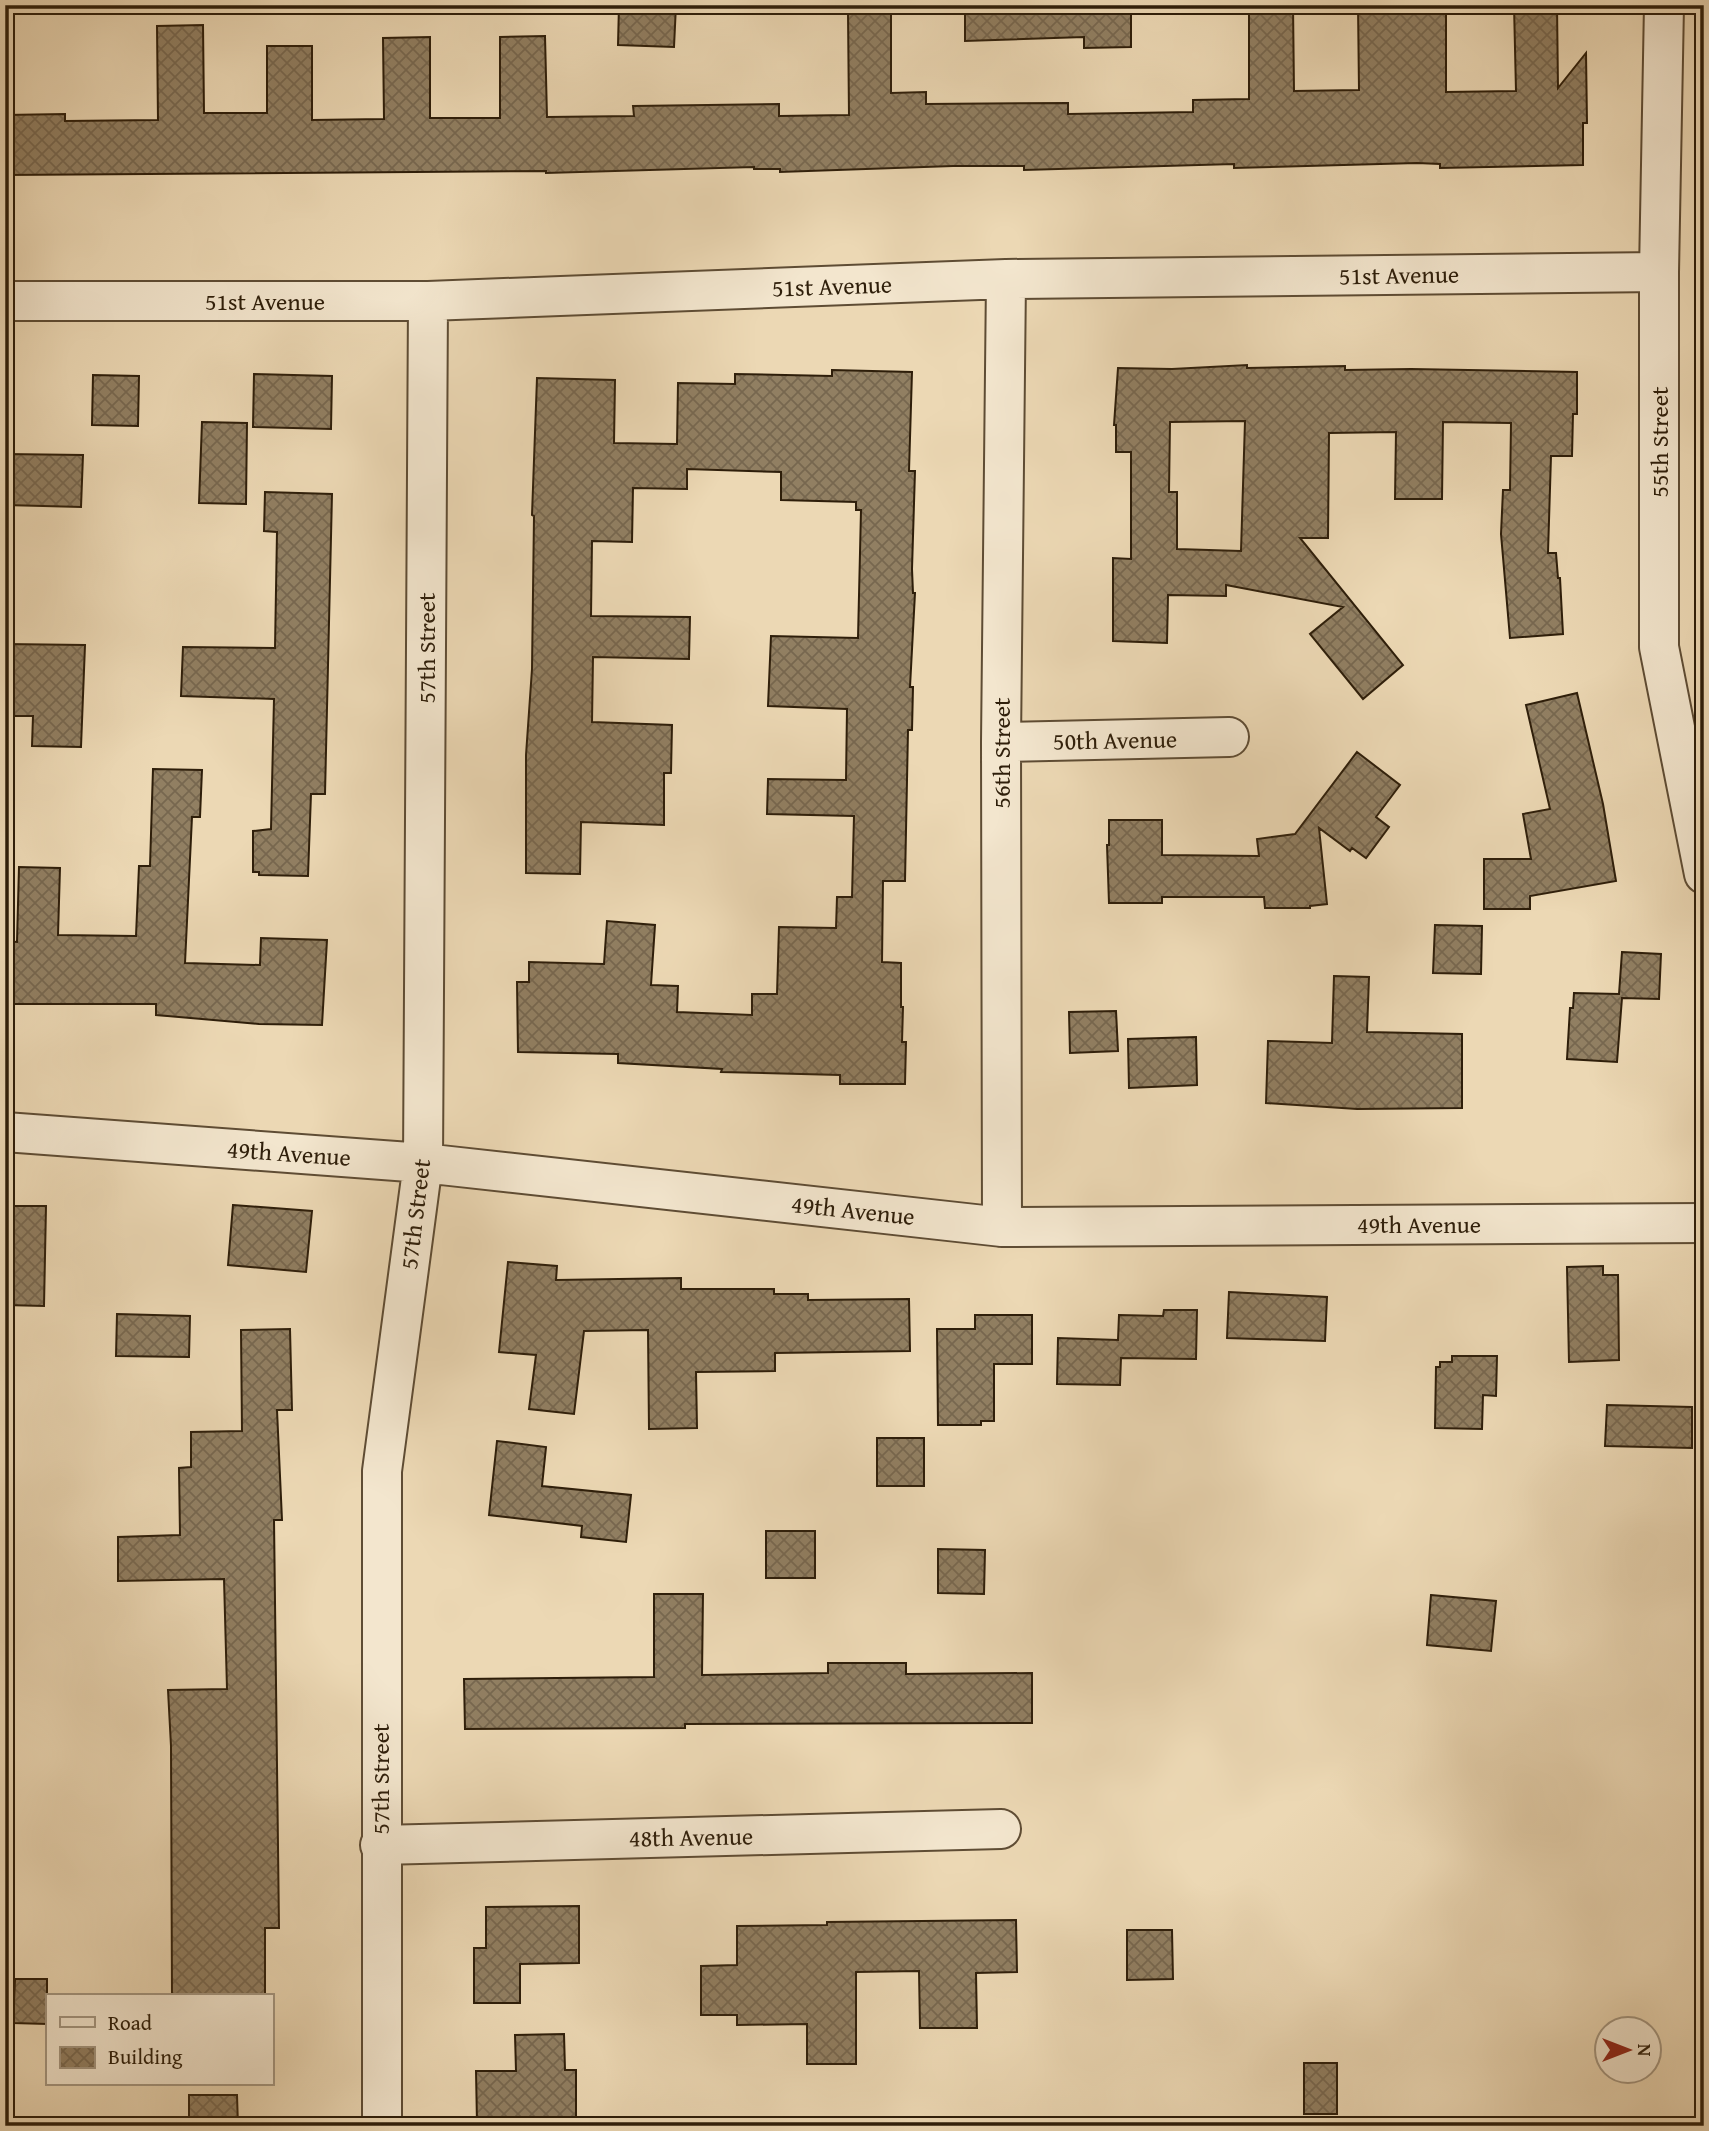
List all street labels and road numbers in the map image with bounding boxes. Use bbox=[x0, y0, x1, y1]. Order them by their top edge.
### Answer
street label: 51st Avenue bbox=[1339, 256, 1459, 294]
street label: 51st Avenue bbox=[771, 266, 893, 306]
street label: 51st Avenue bbox=[205, 284, 325, 319]
street label: 55th Street bbox=[1642, 386, 1677, 498]
street label: 57th Street bbox=[409, 592, 444, 704]
street label: 56th Street bbox=[984, 697, 1019, 809]
street label: 50th Avenue bbox=[1053, 721, 1177, 759]
street label: 49th Avenue bbox=[226, 1131, 352, 1175]
street label: 57th Street bbox=[391, 1156, 439, 1271]
street label: 49th Avenue bbox=[789, 1186, 917, 1234]
street label: 49th Avenue bbox=[1357, 1207, 1481, 1242]
street label: 57th Street bbox=[363, 1723, 398, 1835]
street label: 48th Avenue bbox=[629, 1818, 753, 1856]

